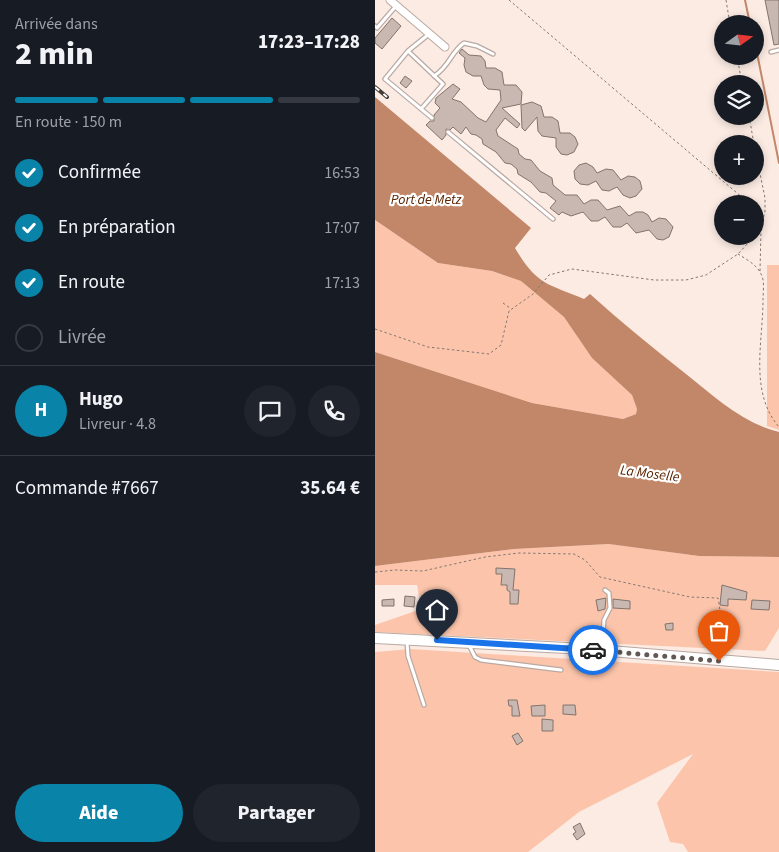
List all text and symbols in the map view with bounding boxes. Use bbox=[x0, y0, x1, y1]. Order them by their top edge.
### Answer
text: Arrivée dans bbox=[15, 13, 98, 35]
north arrow bbox=[714, 15, 764, 65]
map controls bbox=[714, 15, 764, 245]
text: 17:23–17:28 bbox=[258, 29, 360, 56]
text: 2 min bbox=[15, 31, 94, 77]
button: layers bbox=[714, 75, 764, 125]
text: En route · 150 m bbox=[15, 111, 122, 133]
button: + bbox=[714, 135, 764, 185]
icon: check bbox=[15, 159, 43, 187]
text: Confirmée bbox=[58, 159, 141, 186]
text: 16:53 bbox=[324, 162, 360, 184]
water label: Port de Metz bbox=[391, 190, 462, 210]
button: − bbox=[714, 195, 764, 245]
icon: check bbox=[15, 214, 43, 242]
text: En préparation bbox=[58, 214, 176, 241]
text: 17:07 bbox=[324, 217, 360, 239]
icon: check bbox=[15, 269, 43, 297]
text: En route bbox=[58, 269, 125, 296]
text: 17:13 bbox=[324, 272, 360, 294]
text: Livrée bbox=[58, 324, 106, 351]
button: chat bbox=[244, 385, 296, 437]
button: phone bbox=[308, 385, 360, 437]
text: Hugo bbox=[79, 386, 123, 413]
text: H bbox=[35, 397, 47, 424]
text: Livreur · 4.8 bbox=[79, 413, 156, 435]
water label: La Moselle bbox=[619, 460, 681, 488]
text: Commande #7667 bbox=[15, 475, 159, 502]
text: 35.64 € bbox=[300, 475, 360, 502]
pin bbox=[416, 589, 458, 640]
icon: home bbox=[423, 596, 451, 624]
pin bbox=[698, 610, 740, 661]
icon: bag bbox=[705, 617, 733, 645]
courier bbox=[568, 625, 618, 675]
icon: car bbox=[579, 636, 607, 664]
button: Aide bbox=[15, 784, 183, 842]
button: Partager bbox=[193, 784, 360, 842]

